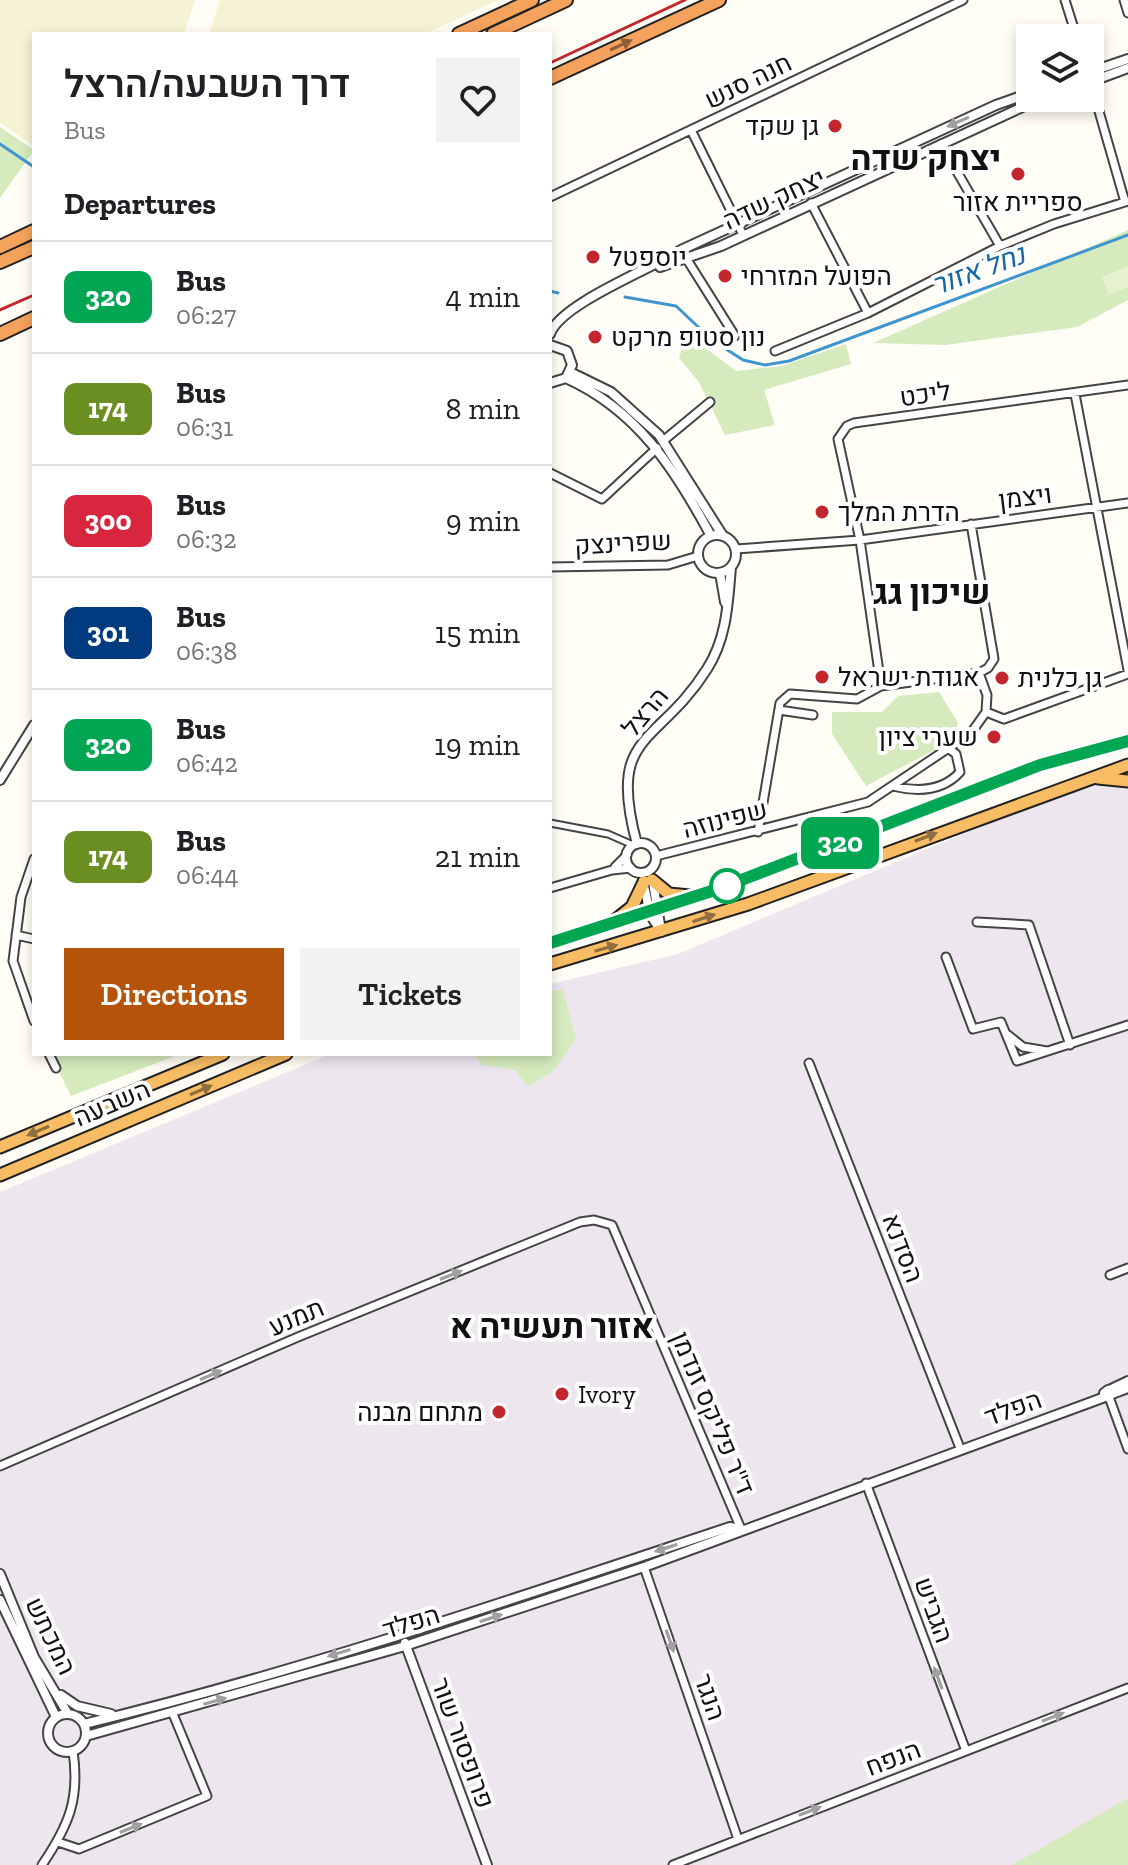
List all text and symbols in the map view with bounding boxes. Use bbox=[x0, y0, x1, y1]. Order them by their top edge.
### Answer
map controls bbox=[1016, 24, 1104, 112]
button: layers bbox=[1016, 24, 1104, 112]
one-way arrow bbox=[609, 39, 633, 52]
street label: חנה סנש bbox=[699, 46, 797, 116]
button: heart bbox=[436, 58, 520, 142]
text: דרך השבעה/הרצל bbox=[64, 61, 350, 107]
place label: גן שקד bbox=[745, 110, 819, 142]
text: Bus bbox=[64, 114, 106, 146]
one-way arrow bbox=[946, 115, 970, 129]
marker: גן שקד bbox=[826, 117, 844, 135]
district label: יצחק שדה bbox=[851, 138, 1001, 179]
street label: יצחק שדה bbox=[718, 161, 830, 237]
marker: ספריית אזור bbox=[1009, 165, 1027, 183]
text: Departures bbox=[64, 186, 216, 222]
place label: ספריית אזור bbox=[953, 186, 1083, 218]
water label: נחל אזור bbox=[927, 237, 1031, 302]
place label: יוספטל bbox=[609, 241, 687, 273]
marker: יוספטל bbox=[584, 248, 602, 266]
place label: הפועל המזרחי bbox=[741, 260, 892, 292]
text: Bus bbox=[176, 263, 226, 299]
marker: הפועל המזרחי bbox=[716, 267, 734, 285]
text: 4 min bbox=[446, 279, 520, 315]
text: 320 bbox=[85, 280, 131, 313]
text: 06:27 bbox=[176, 299, 236, 331]
place label: נון סטופ מרקט bbox=[611, 321, 765, 353]
marker: נון סטופ מרקט bbox=[586, 328, 604, 346]
text: Bus bbox=[176, 375, 226, 411]
street label: ליכט bbox=[897, 375, 953, 413]
text: 8 min bbox=[446, 391, 520, 427]
text: 174 bbox=[88, 392, 128, 425]
text: 06:31 bbox=[176, 411, 233, 443]
street label: ויצמן bbox=[996, 478, 1054, 516]
text: Bus bbox=[176, 487, 226, 523]
place label: הדרת המלך bbox=[838, 496, 960, 528]
text: 9 min bbox=[446, 503, 520, 539]
marker: הדרת המלך bbox=[813, 503, 831, 521]
text: 300 bbox=[84, 504, 132, 537]
text: 06:32 bbox=[176, 523, 237, 555]
street label: שפרינצק bbox=[574, 524, 672, 562]
district label: שיכון גג bbox=[873, 572, 991, 613]
text: Bus bbox=[176, 599, 226, 635]
text: 15 min bbox=[435, 615, 520, 651]
text: 301 bbox=[87, 616, 129, 649]
text: 06:38 bbox=[176, 635, 237, 667]
place label: אגודת ישראל bbox=[838, 661, 979, 693]
place label: גן כלנית bbox=[1018, 662, 1102, 694]
marker: אגודת ישראל bbox=[813, 668, 831, 686]
marker: גן כלנית bbox=[993, 669, 1011, 687]
street label: הרצל bbox=[615, 680, 675, 744]
text: Bus bbox=[176, 711, 226, 747]
place label: שערי ציון bbox=[879, 721, 978, 753]
text: 19 min bbox=[434, 727, 520, 763]
text: 320 bbox=[85, 728, 131, 761]
marker: שערי ציון bbox=[985, 728, 1003, 746]
text: 06:42 bbox=[176, 747, 238, 779]
street label: שפינוזה bbox=[679, 793, 771, 845]
line badge: 320 bbox=[794, 817, 886, 869]
text: Bus bbox=[176, 823, 226, 859]
text: 320 bbox=[817, 826, 863, 859]
one-way arrow bbox=[914, 830, 938, 843]
text: 21 min bbox=[435, 839, 520, 875]
text: 174 bbox=[88, 840, 128, 873]
text: 06:44 bbox=[176, 859, 239, 891]
unlabelled marker bbox=[710, 869, 744, 903]
one-way arrow bbox=[693, 911, 717, 924]
one-way arrow bbox=[594, 941, 618, 954]
button: Directions bbox=[64, 948, 284, 1040]
button: Tickets bbox=[300, 948, 520, 1040]
street label: השבעה bbox=[69, 1073, 155, 1133]
one-way arrow bbox=[189, 1083, 213, 1096]
one-way arrow bbox=[26, 1125, 49, 1138]
street label: הסדנא bbox=[875, 1209, 931, 1287]
one-way arrow bbox=[439, 1268, 463, 1281]
street label: תמנע bbox=[263, 1291, 329, 1343]
district label: אזור תעשיה א bbox=[450, 1306, 654, 1347]
street label: ד''ר פליקס זנדמן bbox=[664, 1326, 762, 1500]
one-way arrow bbox=[199, 1369, 223, 1382]
place label: Ivory bbox=[578, 1378, 637, 1410]
street label: הפלד bbox=[980, 1383, 1046, 1433]
marker: Ivory bbox=[553, 1385, 571, 1403]
place label: מתחם מבנה bbox=[357, 1396, 483, 1428]
marker: מתחם מבנה bbox=[490, 1403, 508, 1421]
one-way arrow bbox=[654, 1542, 678, 1554]
street label: הגביש bbox=[907, 1573, 961, 1647]
street label: המכתש bbox=[19, 1592, 83, 1680]
street label: הפלד bbox=[378, 1598, 444, 1646]
one-way arrow bbox=[479, 1611, 503, 1623]
one-way arrow bbox=[665, 1629, 677, 1653]
one-way arrow bbox=[327, 1647, 351, 1660]
one-way arrow bbox=[931, 1666, 944, 1690]
street label: הנגר bbox=[687, 1669, 733, 1725]
street label: פרופסור שור bbox=[425, 1673, 501, 1813]
one-way arrow bbox=[204, 1694, 228, 1707]
one-way arrow bbox=[1041, 1710, 1065, 1723]
street label: הנפח bbox=[861, 1733, 925, 1783]
one-way arrow bbox=[798, 1804, 822, 1817]
one-way arrow bbox=[119, 1821, 143, 1834]

